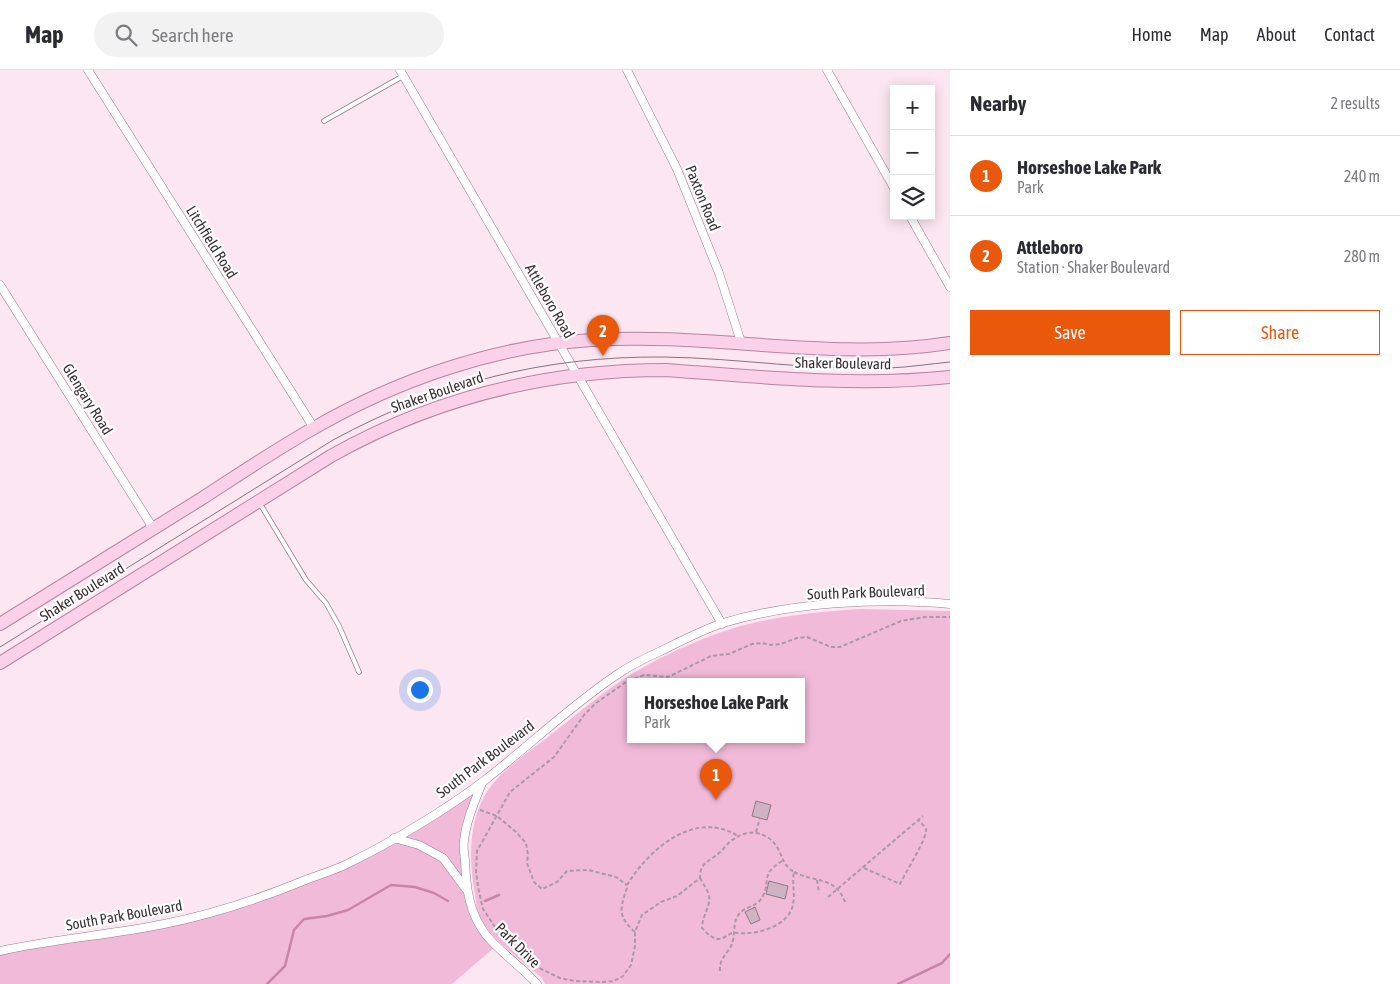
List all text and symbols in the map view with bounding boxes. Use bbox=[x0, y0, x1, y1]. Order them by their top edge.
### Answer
search box bbox=[94, 12, 444, 57]
text: Map bbox=[25, 21, 64, 48]
icon: search bbox=[112, 21, 140, 49]
text: Search here bbox=[152, 24, 234, 46]
text: Home bbox=[1132, 24, 1172, 45]
text: Map bbox=[1200, 24, 1229, 45]
text: About bbox=[1257, 24, 1296, 45]
text: Contact bbox=[1324, 24, 1375, 45]
map controls bbox=[890, 85, 935, 220]
button: + bbox=[890, 85, 935, 130]
text: Nearby bbox=[970, 91, 1026, 115]
text: 2 results bbox=[1330, 94, 1380, 112]
button: − bbox=[890, 130, 935, 175]
text: Horseshoe Lake Park bbox=[1017, 156, 1161, 178]
street label: Paxton Road bbox=[682, 163, 724, 233]
text: 1 bbox=[982, 167, 990, 185]
text: 240 m bbox=[1344, 167, 1380, 185]
button: layers bbox=[890, 175, 935, 220]
text: Park bbox=[1017, 178, 1044, 196]
street label: Litchfield Road bbox=[183, 203, 241, 281]
text: Attleboro bbox=[1017, 236, 1083, 258]
text: 2 bbox=[982, 247, 990, 265]
text: 280 m bbox=[1344, 247, 1380, 265]
text: Station · Shaker Boulevard bbox=[1017, 258, 1170, 276]
street label: Attleboro Road bbox=[522, 261, 578, 341]
button: Save bbox=[970, 310, 1170, 355]
button: Share bbox=[1180, 310, 1380, 355]
pin: 2 bbox=[587, 315, 619, 356]
street label: Shaker Boulevard bbox=[795, 354, 891, 372]
street label: Glengary Road bbox=[60, 360, 116, 438]
street label: Shaker Boulevard bbox=[389, 368, 485, 416]
street label: Shaker Boulevard bbox=[37, 559, 127, 625]
street label: South Park Boulevard bbox=[807, 581, 925, 603]
your location bbox=[407, 677, 433, 703]
popup bbox=[627, 678, 805, 743]
text: Horseshoe Lake Park bbox=[644, 691, 788, 713]
text: Park bbox=[644, 713, 671, 731]
street label: South Park Boulevard bbox=[433, 717, 537, 801]
pin: 1 bbox=[700, 759, 732, 800]
street label: South Park Boulevard bbox=[65, 896, 183, 934]
street label: Park Drive bbox=[492, 919, 544, 971]

